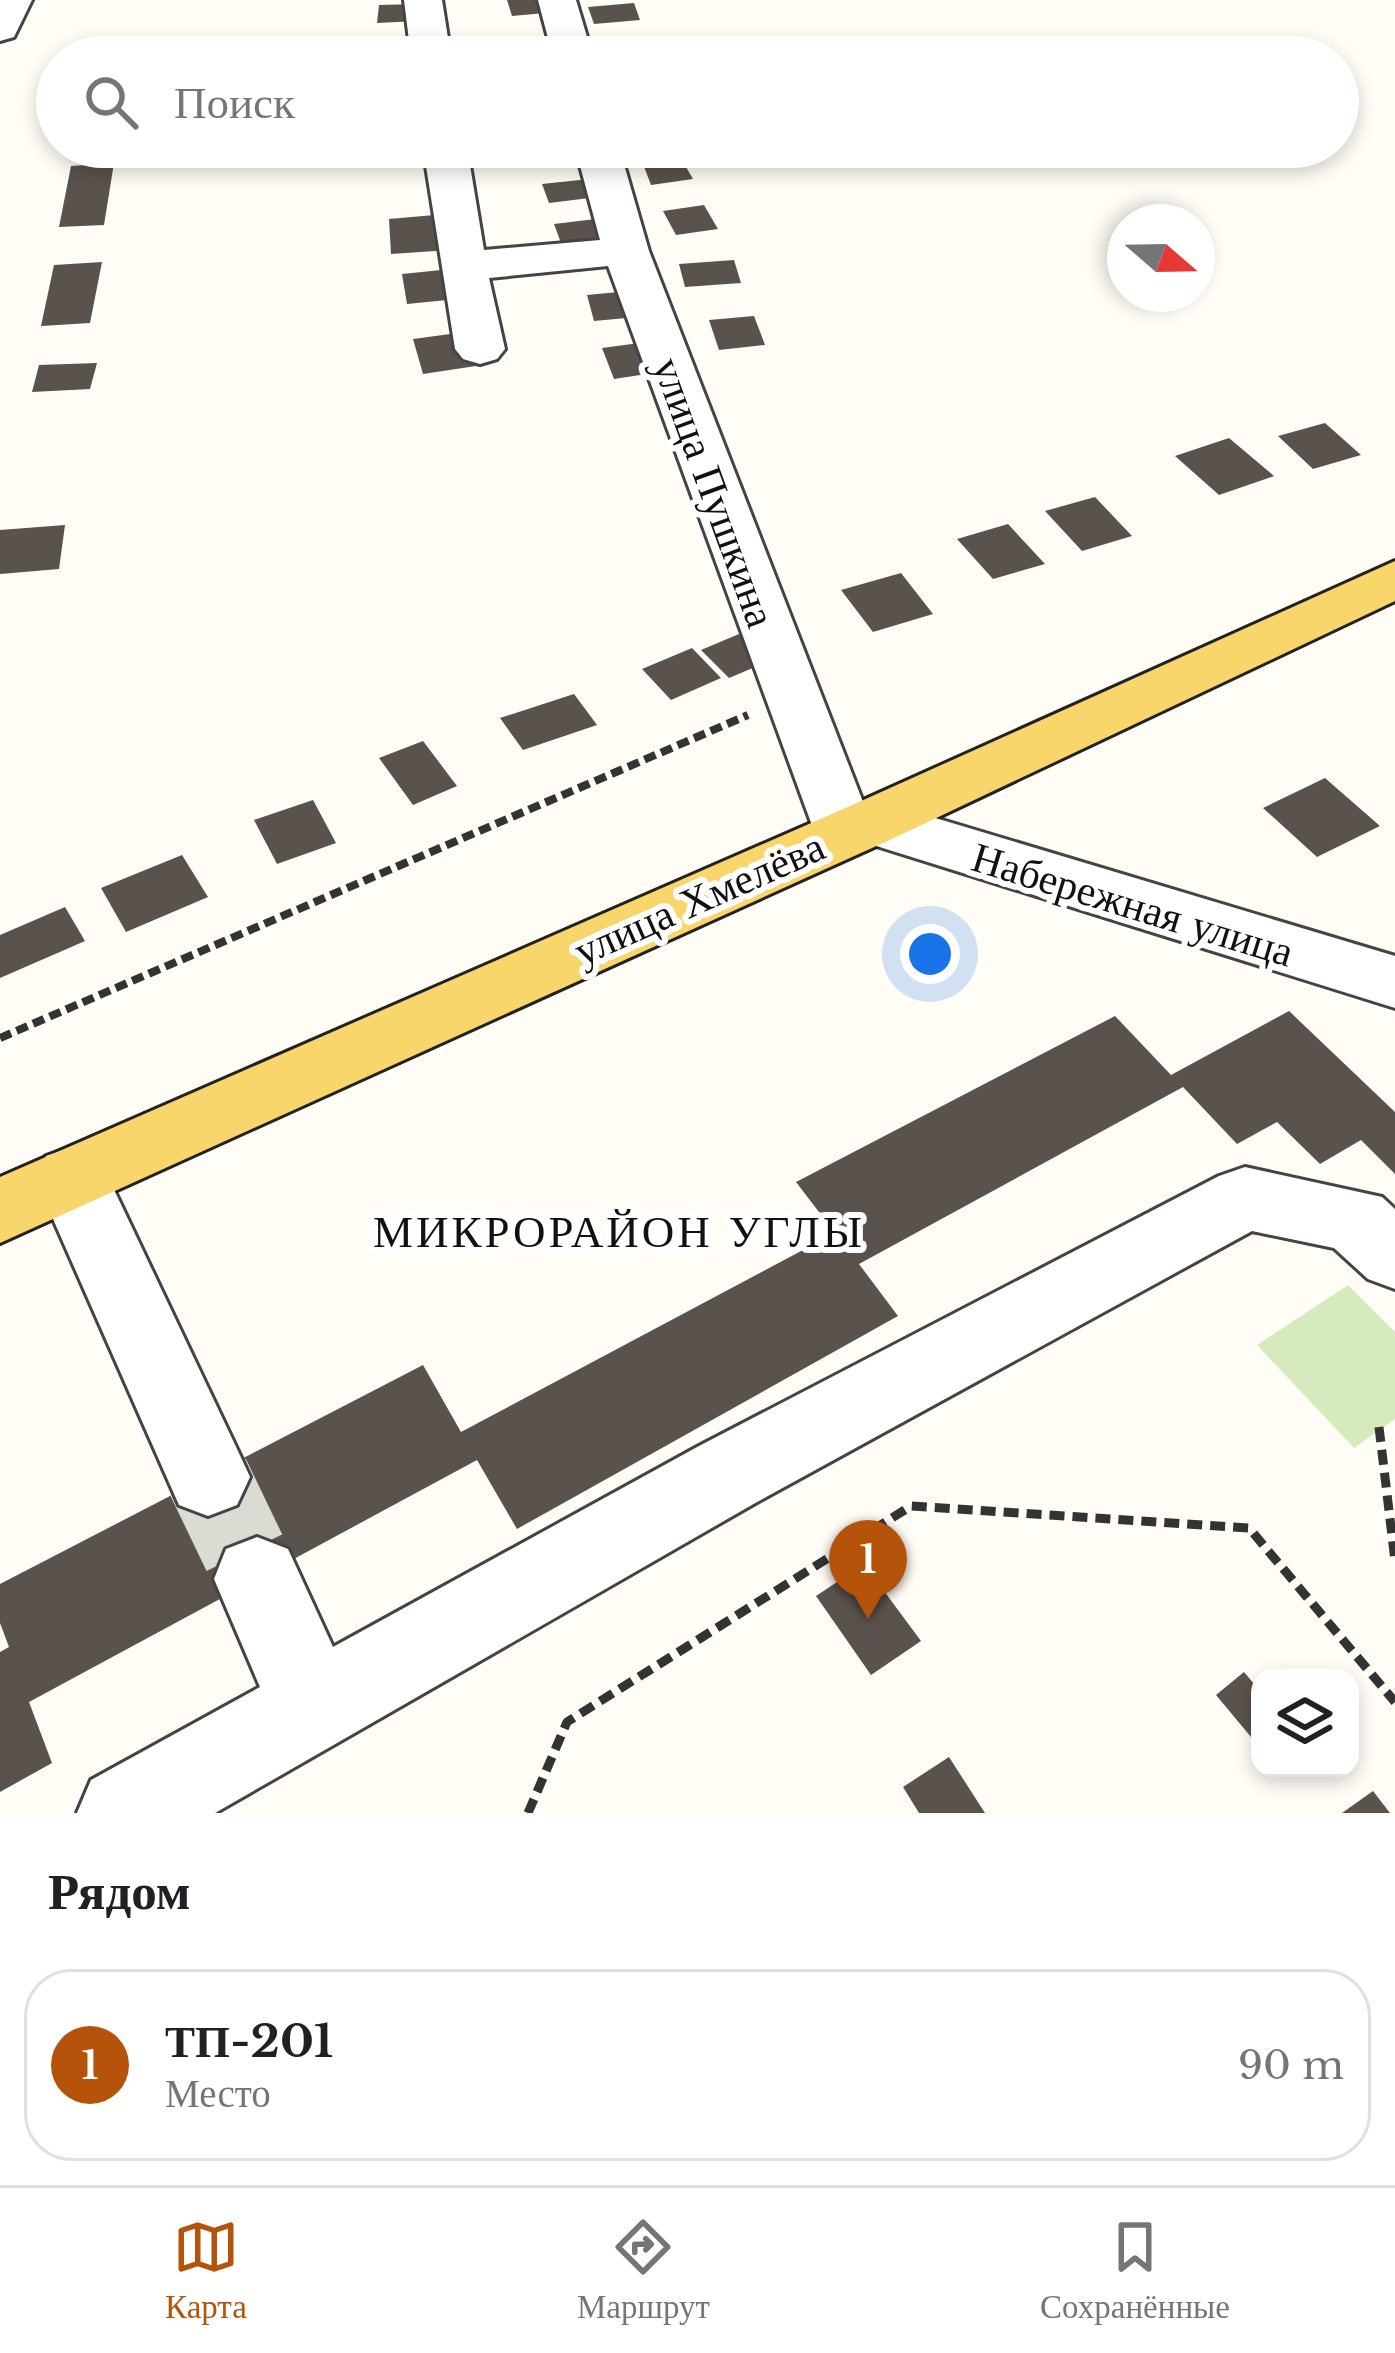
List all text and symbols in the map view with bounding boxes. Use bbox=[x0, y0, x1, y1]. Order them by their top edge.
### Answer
search box bbox=[36, 36, 1359, 168]
icon: search bbox=[78, 69, 144, 135]
text: Поиск bbox=[174, 74, 295, 130]
north arrow bbox=[1107, 204, 1215, 312]
street label: улица Пушкина bbox=[642, 350, 788, 634]
street label: улица Хмелёва bbox=[566, 819, 833, 976]
street label: Набережная улица bbox=[966, 830, 1300, 978]
your location bbox=[900, 924, 960, 984]
district label: МИКРОРАЙОН УГЛЫ bbox=[373, 1203, 865, 1259]
pin: 1 bbox=[829, 1520, 907, 1619]
map controls bbox=[1251, 1669, 1359, 1777]
button: layers bbox=[1251, 1669, 1359, 1777]
text: Рядом bbox=[48, 1860, 191, 1923]
text: ТП-201 bbox=[165, 2013, 333, 2069]
text: 1 bbox=[81, 2041, 99, 2090]
text: 90 m bbox=[1238, 2041, 1344, 2090]
text: Место bbox=[165, 2069, 271, 2118]
tab: Карта bbox=[165, 2214, 247, 2327]
tab: Маршрут bbox=[577, 2214, 710, 2327]
tab: Сохранённые bbox=[1040, 2214, 1230, 2327]

